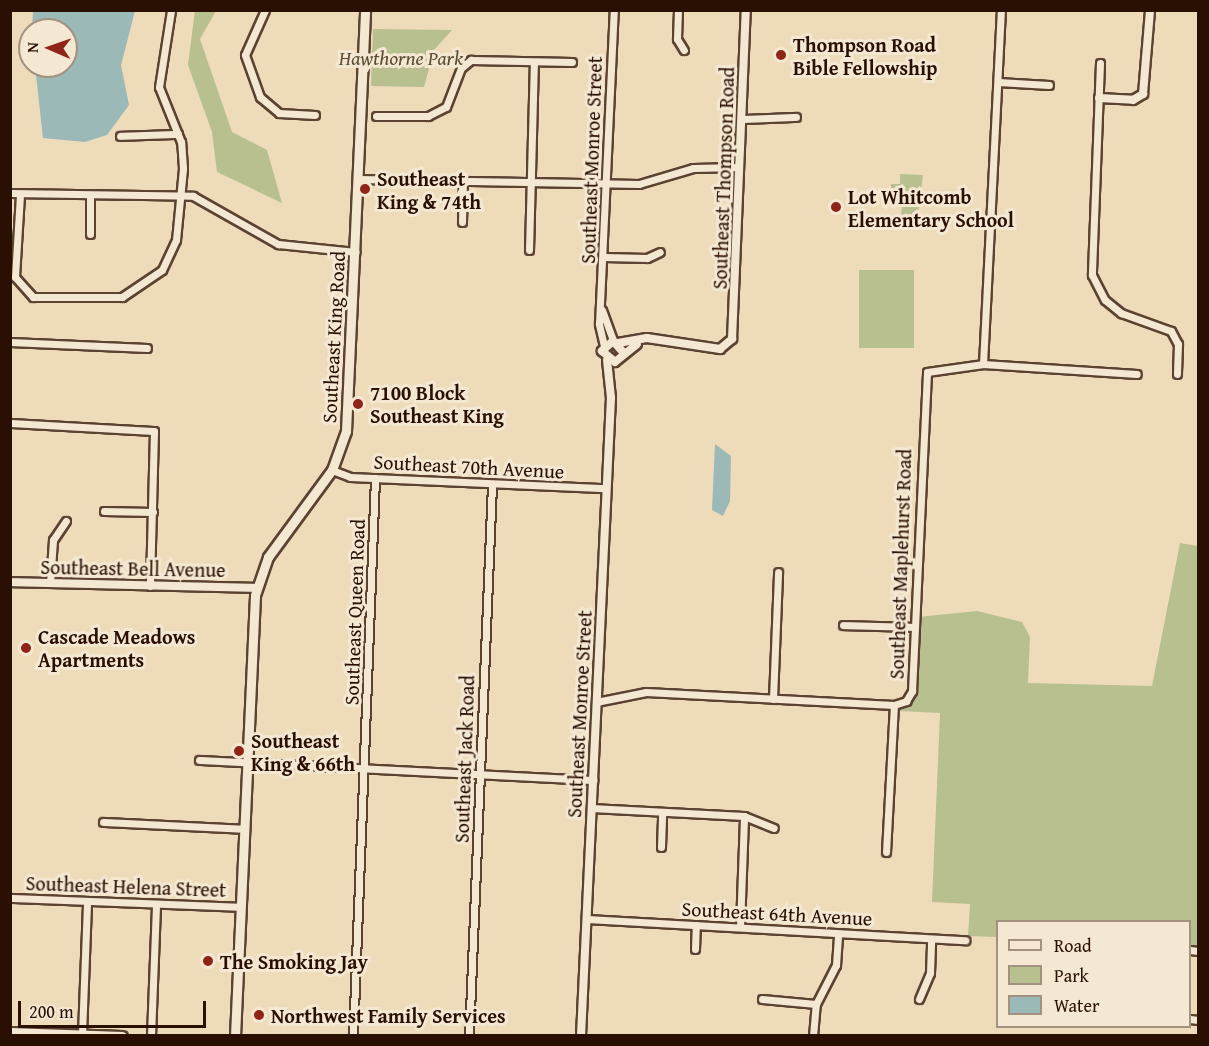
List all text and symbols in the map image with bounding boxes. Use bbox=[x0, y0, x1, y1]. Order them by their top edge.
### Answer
north arrow bbox=[18, 18, 78, 78]
place label: Thompson Road Bible Fellowship bbox=[793, 32, 937, 79]
text: N bbox=[20, 42, 44, 53]
park label: Hawthorne Park bbox=[339, 45, 463, 69]
marker: Thompson Road Bible Fellowship bbox=[774, 48, 788, 62]
street label: Southeast Monroe Street bbox=[575, 56, 607, 264]
street label: Southeast Thompson Road bbox=[707, 66, 739, 290]
place label: Southeast King & 74th bbox=[377, 166, 481, 213]
marker: Southeast King & 74th bbox=[358, 182, 372, 196]
place label: Lot Whitcomb Elementary School bbox=[848, 184, 1014, 231]
marker: Lot Whitcomb Elementary School bbox=[829, 200, 843, 214]
street label: Southeast King Road bbox=[317, 250, 349, 424]
place label: 7100 Block Southeast King bbox=[370, 380, 504, 427]
marker: 7100 Block Southeast King bbox=[351, 397, 365, 411]
street label: Southeast Maplehurst Road bbox=[884, 448, 916, 680]
street label: Southeast 70th Avenue bbox=[373, 449, 565, 483]
street label: Southeast Queen Road bbox=[339, 518, 369, 706]
street label: Southeast Bell Avenue bbox=[40, 554, 226, 582]
street label: Southeast Monroe Street bbox=[562, 610, 596, 818]
place label: Cascade Meadows Apartments bbox=[38, 624, 195, 671]
marker: Cascade Meadows Apartments bbox=[19, 641, 33, 655]
street label: Southeast Jack Road bbox=[449, 675, 479, 843]
place label: Southeast King & 66th bbox=[251, 728, 355, 775]
marker: Southeast King & 66th bbox=[232, 744, 246, 758]
street label: Southeast Helena Street bbox=[25, 871, 227, 901]
street label: Southeast 64th Avenue bbox=[681, 896, 873, 930]
legend bbox=[996, 920, 1191, 1028]
text: Road bbox=[1054, 932, 1092, 959]
place label: The Smoking Jay bbox=[220, 949, 368, 973]
marker: The Smoking Jay bbox=[201, 954, 215, 968]
text: Park bbox=[1054, 962, 1089, 989]
scale bar bbox=[21, 989, 208, 1027]
text: Water bbox=[1054, 992, 1099, 1019]
text: 200 m bbox=[29, 998, 74, 1025]
place label: Northwest Family Services bbox=[271, 1003, 506, 1027]
marker: Northwest Family Services bbox=[252, 1008, 266, 1022]

